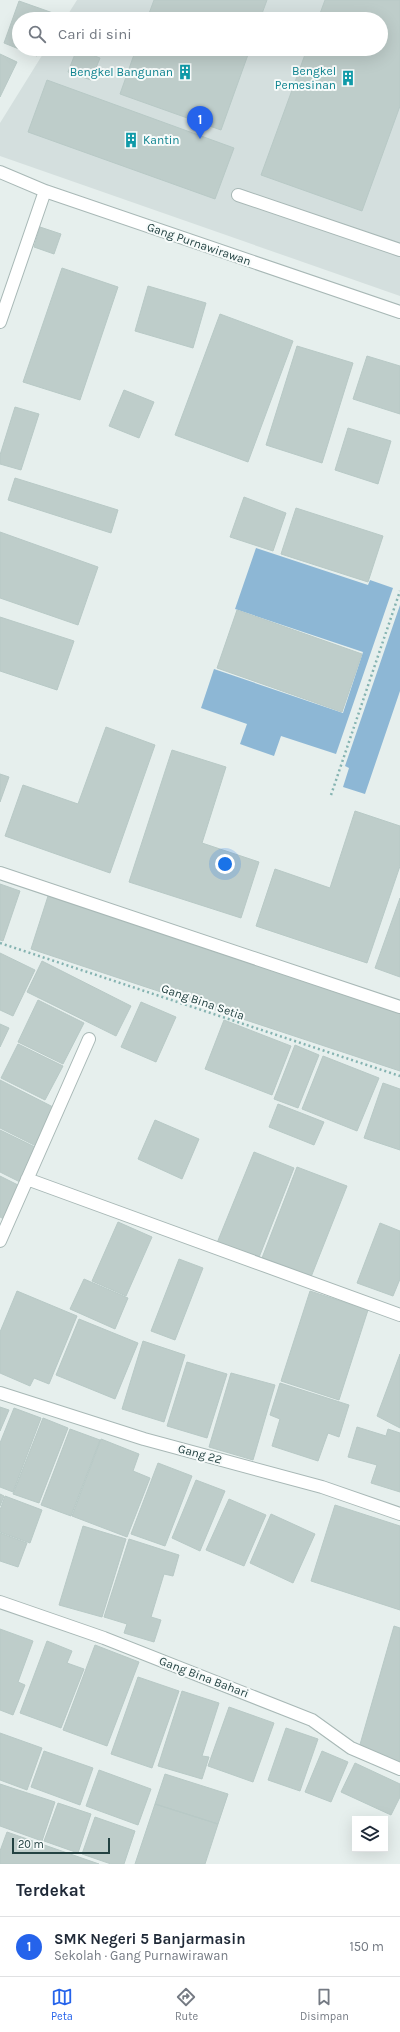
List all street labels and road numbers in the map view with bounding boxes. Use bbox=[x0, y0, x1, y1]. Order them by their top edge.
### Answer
street label: Gang Purnawirawan bbox=[145, 220, 253, 268]
street label: Gang Bina Setia bbox=[160, 981, 246, 1023]
street label: Gang 22 bbox=[176, 1441, 224, 1467]
street label: Gang Bina Bahari bbox=[157, 1653, 251, 1701]

